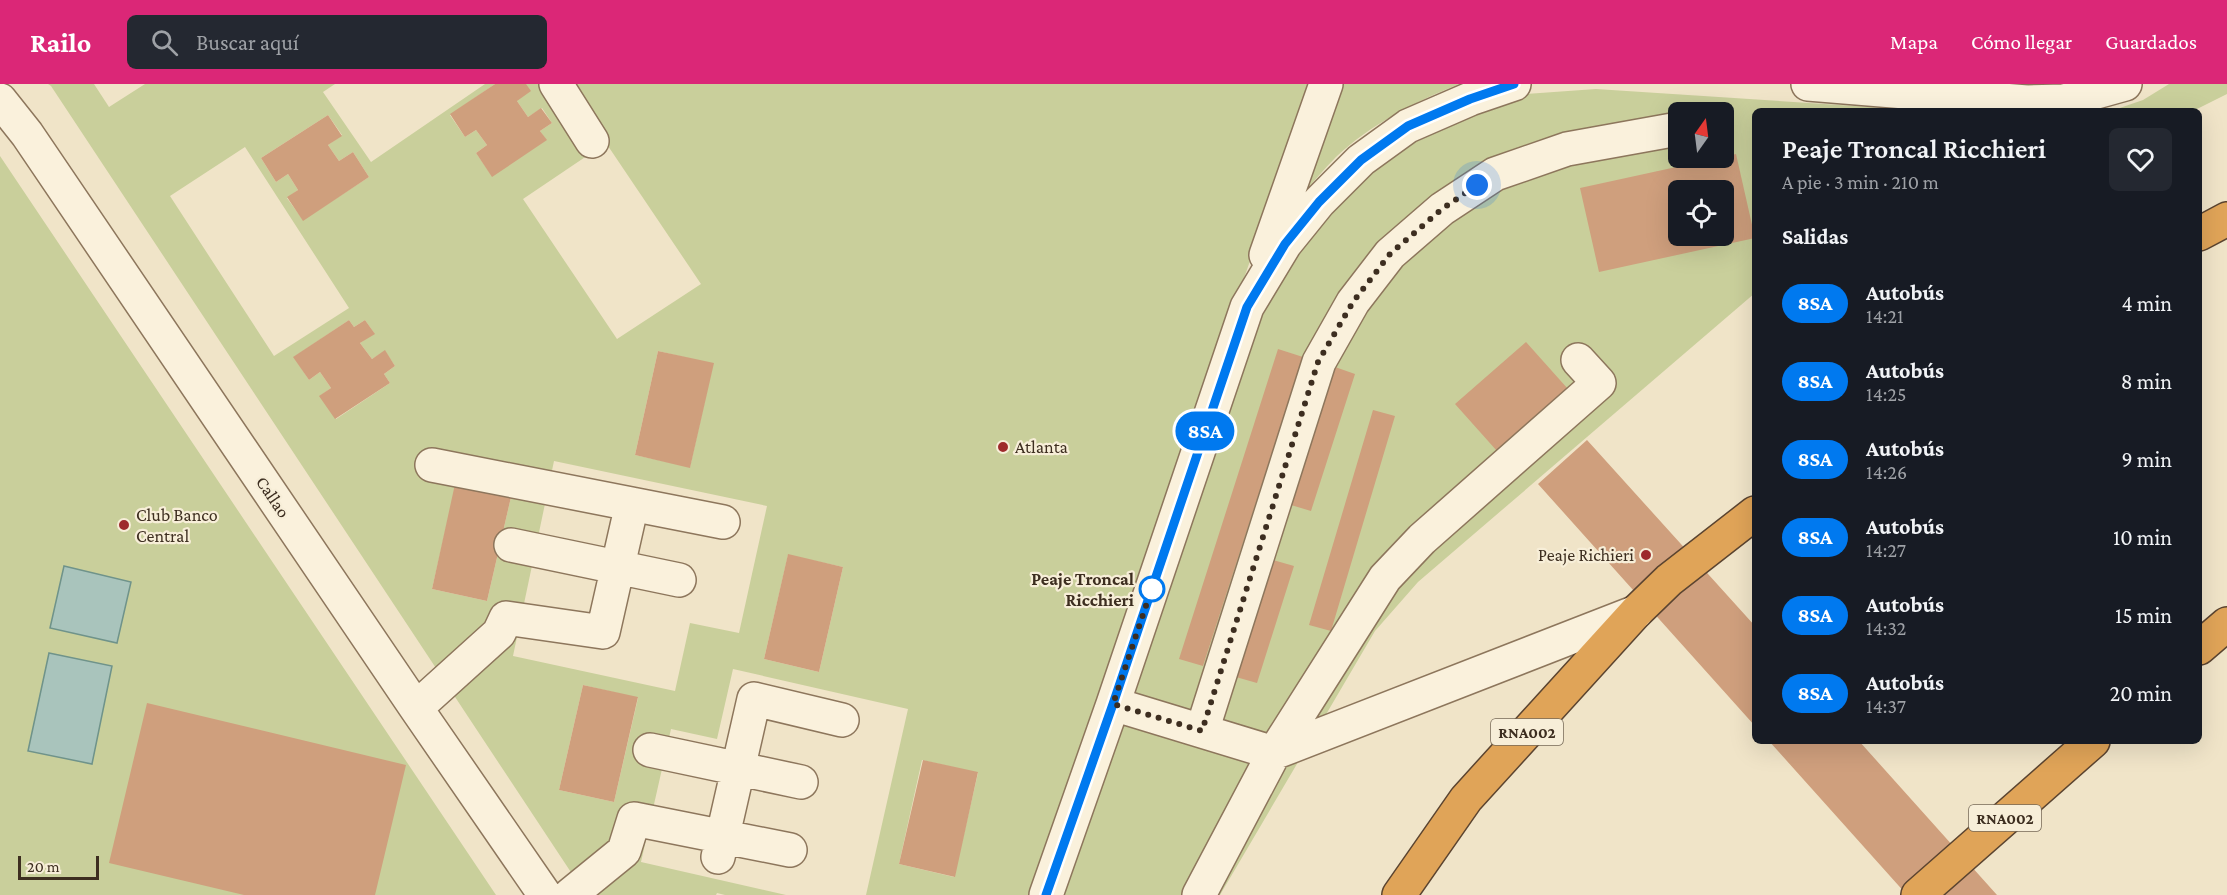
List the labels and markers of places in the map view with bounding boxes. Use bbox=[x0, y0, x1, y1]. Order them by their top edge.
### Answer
place label: Atlanta bbox=[1015, 437, 1068, 457]
marker: Atlanta bbox=[996, 440, 1010, 454]
place label: Club Banco Central bbox=[136, 505, 218, 546]
marker: Club Banco Central bbox=[117, 518, 131, 532]
place label: Peaje Richieri bbox=[1538, 545, 1634, 566]
marker: Peaje Richieri bbox=[1639, 548, 1653, 562]
place label: Peaje Troncal Ricchieri bbox=[1031, 569, 1135, 610]
marker: Peaje Troncal Ricchieri bbox=[1139, 576, 1165, 602]

